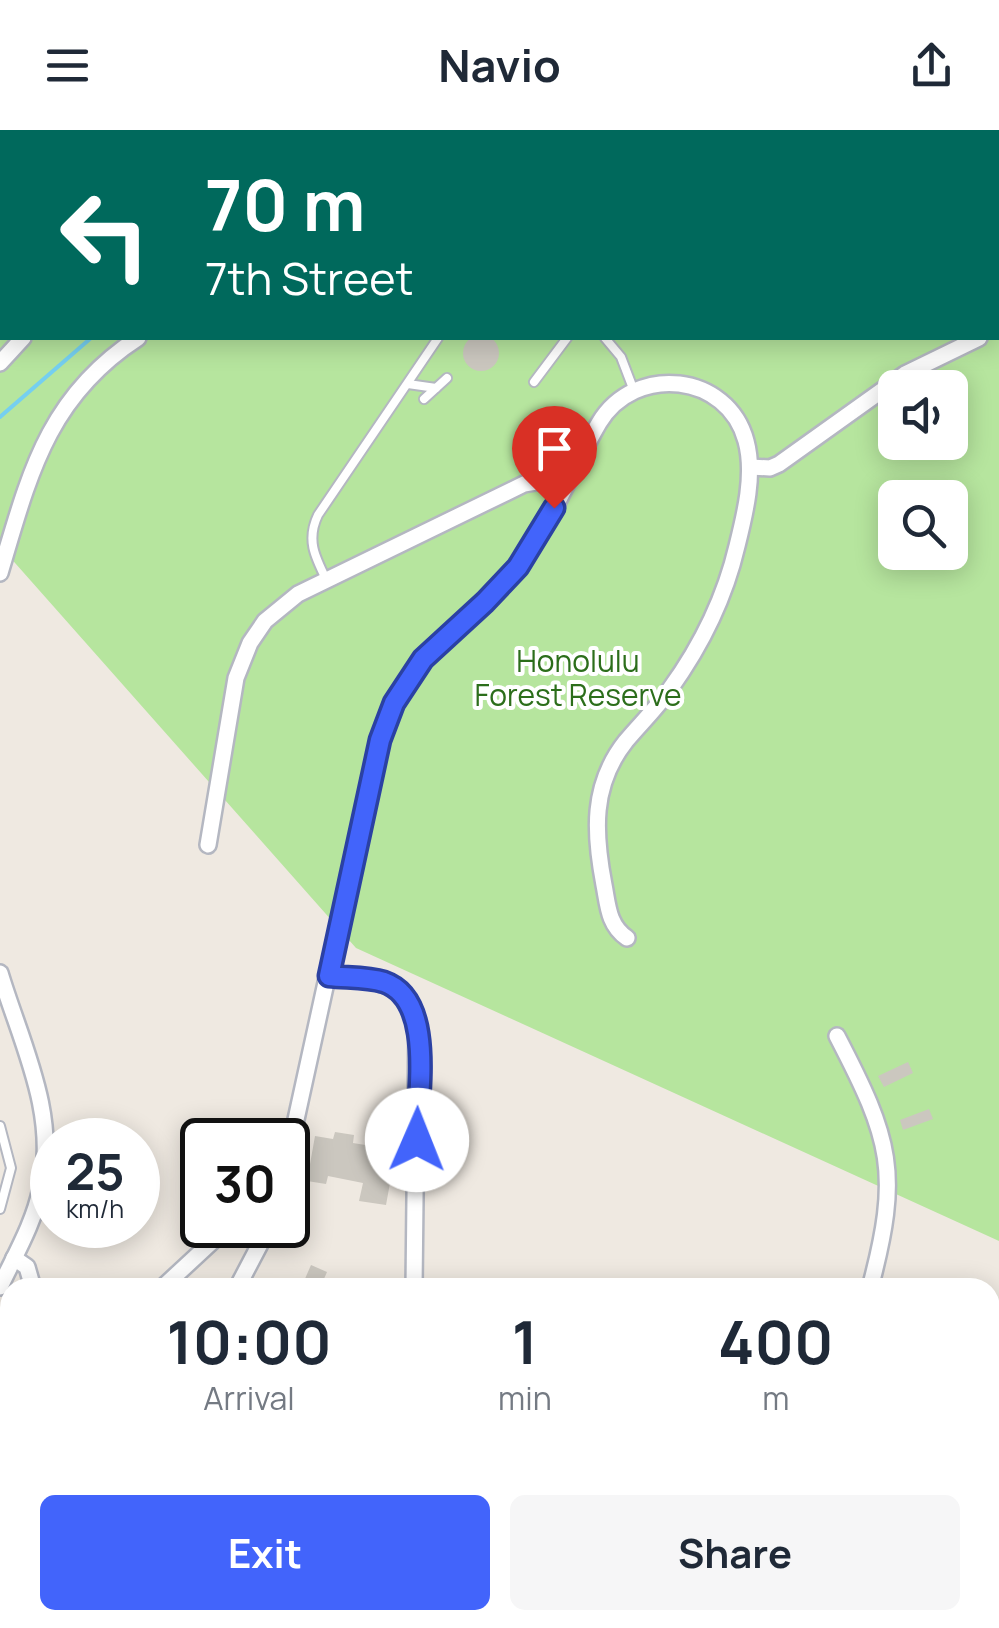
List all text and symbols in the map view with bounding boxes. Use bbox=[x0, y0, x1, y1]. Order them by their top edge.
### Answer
text: Navio bbox=[438, 34, 561, 96]
icon: menu bbox=[40, 38, 95, 93]
icon: share bbox=[904, 38, 959, 93]
text: 70 m bbox=[205, 156, 365, 252]
icon: left bbox=[40, 170, 170, 300]
text: 7th Street bbox=[205, 247, 414, 309]
map controls bbox=[878, 370, 968, 570]
button: sound bbox=[878, 370, 968, 460]
pin bbox=[512, 406, 597, 509]
icon: arrive bbox=[527, 421, 582, 476]
button: search bbox=[878, 480, 968, 570]
park label: Honolulu Forest Reserve bbox=[475, 640, 681, 715]
position arrow bbox=[365, 1088, 469, 1192]
speed limit sign: 30 bbox=[180, 1118, 310, 1248]
text: 25 bbox=[65, 1137, 125, 1205]
text: km/h bbox=[66, 1191, 124, 1226]
text: 10:00 bbox=[166, 1300, 332, 1382]
text: 1 bbox=[512, 1300, 538, 1382]
text: 400 bbox=[718, 1300, 834, 1382]
text: Arrival bbox=[203, 1376, 295, 1420]
text: min bbox=[498, 1376, 552, 1420]
text: m bbox=[762, 1376, 789, 1420]
button: Exit bbox=[40, 1495, 490, 1610]
button: Share bbox=[510, 1495, 960, 1610]

